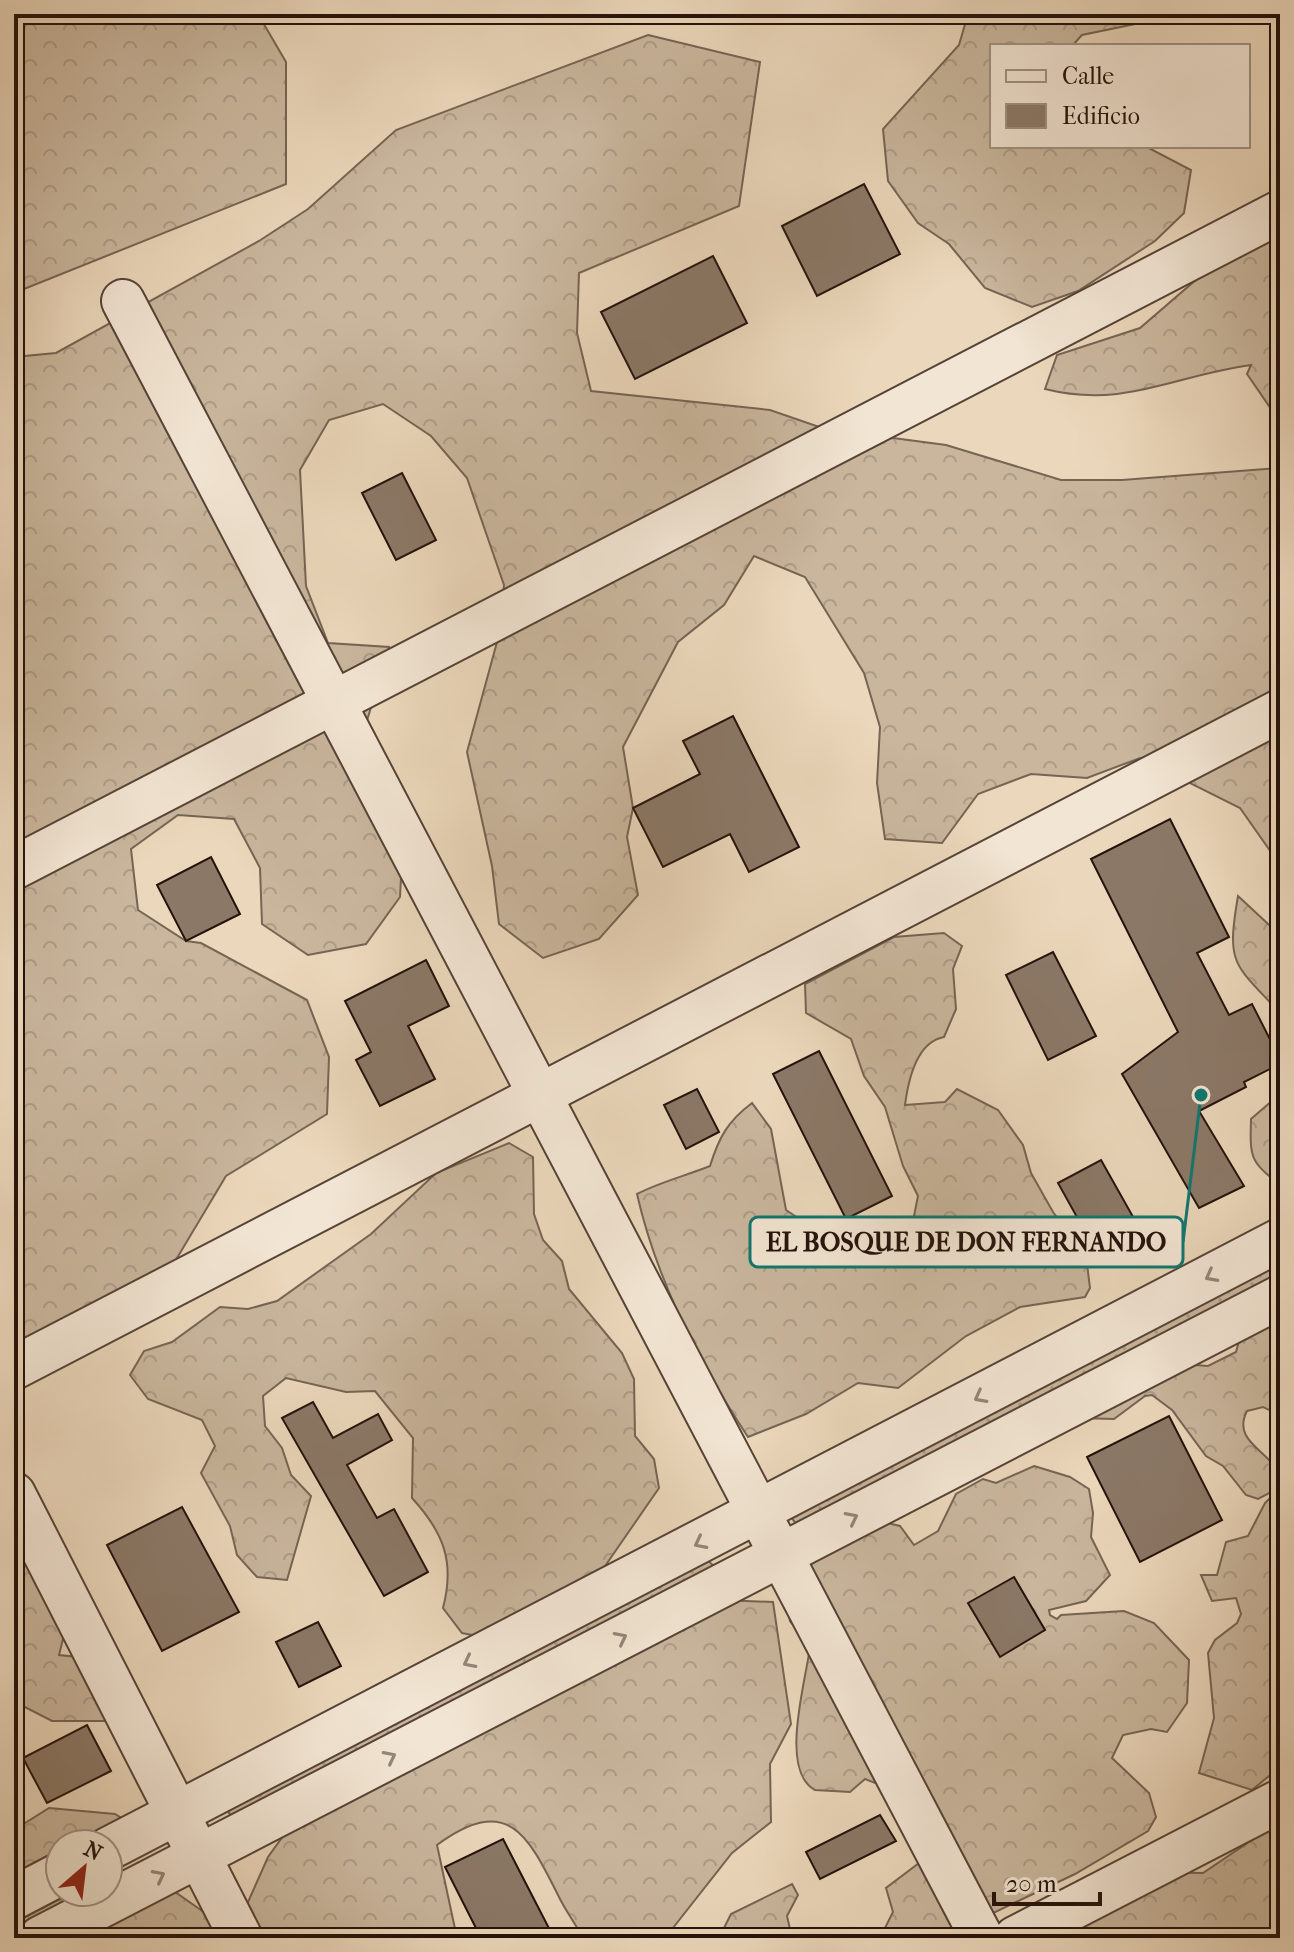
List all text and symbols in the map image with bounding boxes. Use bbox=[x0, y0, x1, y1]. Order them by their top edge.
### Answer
legend bbox=[990, 44, 1250, 148]
text: Calle bbox=[1062, 62, 1114, 90]
text: Edificio bbox=[1062, 102, 1140, 130]
callout: EL BOSQUE DE DON FERNANDO bbox=[750, 1217, 1183, 1267]
text: EL BOSQUE DE DON FERNANDO bbox=[766, 1227, 1166, 1258]
one-way arrow bbox=[1204, 1267, 1219, 1282]
one-way arrow bbox=[974, 1387, 989, 1402]
one-way arrow bbox=[843, 1513, 858, 1528]
one-way arrow bbox=[694, 1533, 709, 1549]
one-way arrow bbox=[612, 1632, 627, 1647]
one-way arrow bbox=[463, 1653, 478, 1668]
one-way arrow bbox=[381, 1751, 396, 1767]
north arrow bbox=[44, 1828, 124, 1908]
text: N bbox=[79, 1836, 107, 1867]
scale bar bbox=[994, 1856, 1100, 1906]
text: 20 m bbox=[1006, 1870, 1057, 1898]
one-way arrow bbox=[150, 1871, 165, 1886]

